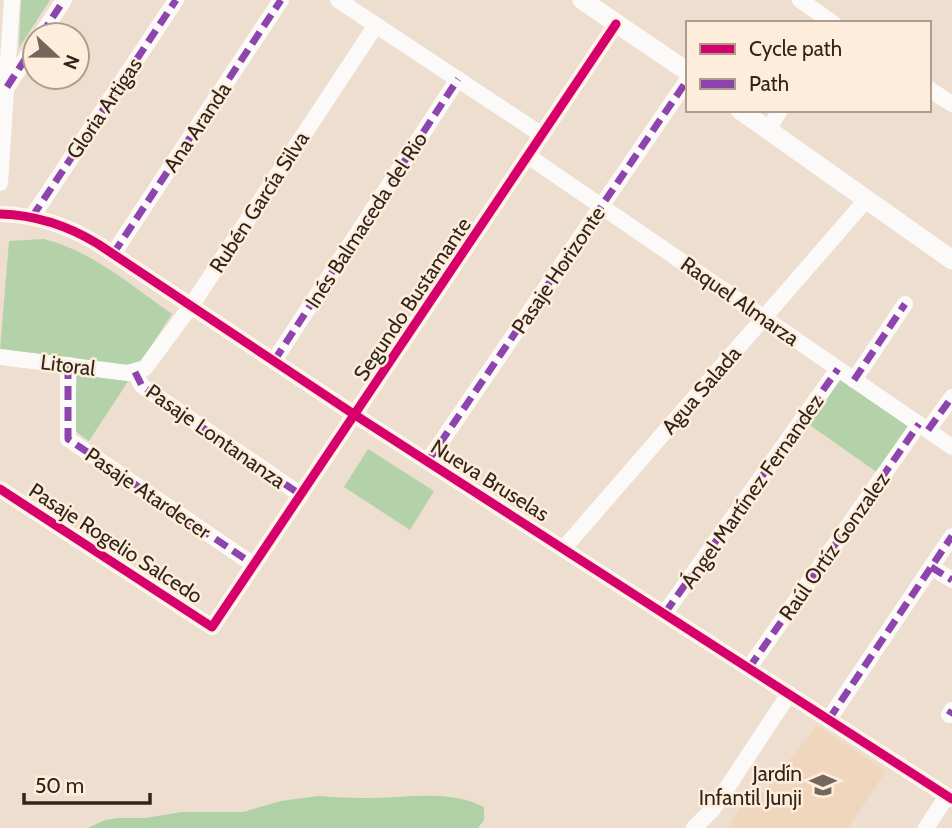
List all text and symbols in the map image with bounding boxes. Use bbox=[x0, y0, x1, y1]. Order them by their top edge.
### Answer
north arrow bbox=[21, 21, 91, 91]
legend bbox=[686, 21, 931, 112]
text: Cycle path bbox=[749, 36, 842, 61]
text: N bbox=[58, 52, 84, 73]
street label: Gloria Artigas bbox=[61, 52, 147, 163]
text: Path bbox=[749, 71, 789, 96]
street label: Ana Aranda bbox=[158, 78, 236, 176]
street label: Rubén García Silva bbox=[204, 127, 314, 277]
street label: Inés Balmaceda del Rio bbox=[300, 127, 432, 313]
street label: Pasaje Horizonte bbox=[506, 201, 611, 339]
street label: Segundo Bustamante bbox=[348, 213, 476, 385]
street label: Raquel Almarza bbox=[676, 251, 804, 351]
street label: Agua Salada bbox=[656, 341, 746, 439]
street label: Litoral bbox=[39, 349, 97, 381]
street label: Pasaje Lontananza bbox=[141, 379, 291, 494]
street label: Ángel Martínez Fernandez bbox=[675, 389, 829, 593]
street label: Nueva Bruselas bbox=[426, 434, 554, 526]
street label: Pasaje Atardecer bbox=[80, 442, 216, 545]
street label: Raúl Ortíz Gonzalez bbox=[774, 467, 894, 625]
street label: Pasaje Rogelio Salcedo bbox=[24, 478, 207, 609]
place label: Jardín Infantil Junji bbox=[699, 761, 802, 811]
scale bar bbox=[24, 762, 150, 806]
school or university icon: Jardín Infantil Junji bbox=[808, 770, 838, 800]
text: 50 m bbox=[35, 773, 84, 798]

